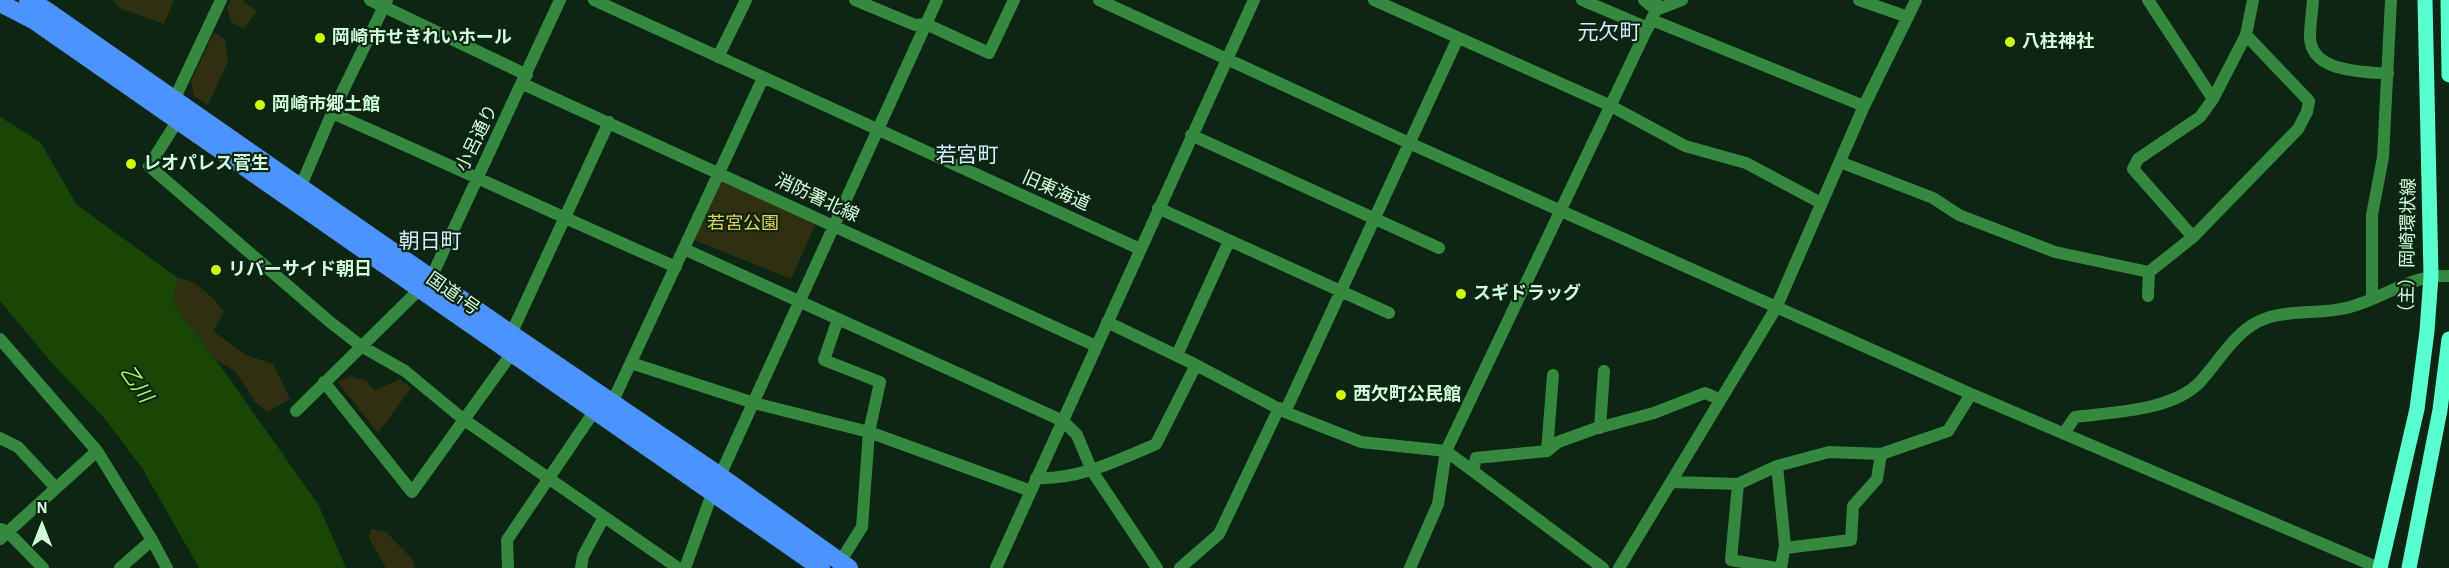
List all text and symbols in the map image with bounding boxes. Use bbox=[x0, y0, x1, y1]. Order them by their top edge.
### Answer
district label: 元欠町 bbox=[1578, 20, 1640, 46]
place label: 岡崎市せきれいホール bbox=[332, 27, 512, 49]
marker: 岡崎市せきれいホール bbox=[313, 31, 327, 45]
place label: 八柱神社 bbox=[2022, 31, 2094, 53]
marker: 八柱神社 bbox=[2003, 35, 2017, 49]
place label: 岡崎市郷土館 bbox=[272, 94, 380, 116]
marker: 岡崎市郷土館 bbox=[253, 98, 267, 112]
street label: 小呂通り bbox=[452, 101, 502, 175]
district label: 若宮町 bbox=[936, 143, 998, 169]
place label: レオパレス菅生 bbox=[143, 153, 269, 175]
marker: レオパレス菅生 bbox=[124, 157, 138, 171]
street label: 旧東海道 bbox=[1019, 166, 1093, 216]
street label: 消防署北線 bbox=[772, 169, 862, 227]
street label: （主）岡崎環状線 bbox=[2396, 178, 2420, 322]
park label: 若宮公園 bbox=[707, 213, 779, 235]
district label: 朝日町 bbox=[399, 229, 461, 255]
place label: リバーサイド朝日 bbox=[228, 259, 372, 281]
marker: リバーサイド朝日 bbox=[209, 263, 223, 277]
street label: 国道1号 bbox=[422, 268, 484, 320]
place label: スギドラッグ bbox=[1473, 283, 1581, 305]
marker: スギドラッグ bbox=[1454, 287, 1468, 301]
water label: 乙川 bbox=[115, 361, 157, 407]
place label: 西欠町公民館 bbox=[1353, 384, 1461, 406]
marker: 西欠町公民館 bbox=[1334, 388, 1348, 402]
north arrow bbox=[12, 496, 72, 556]
text: N bbox=[36, 500, 48, 516]

